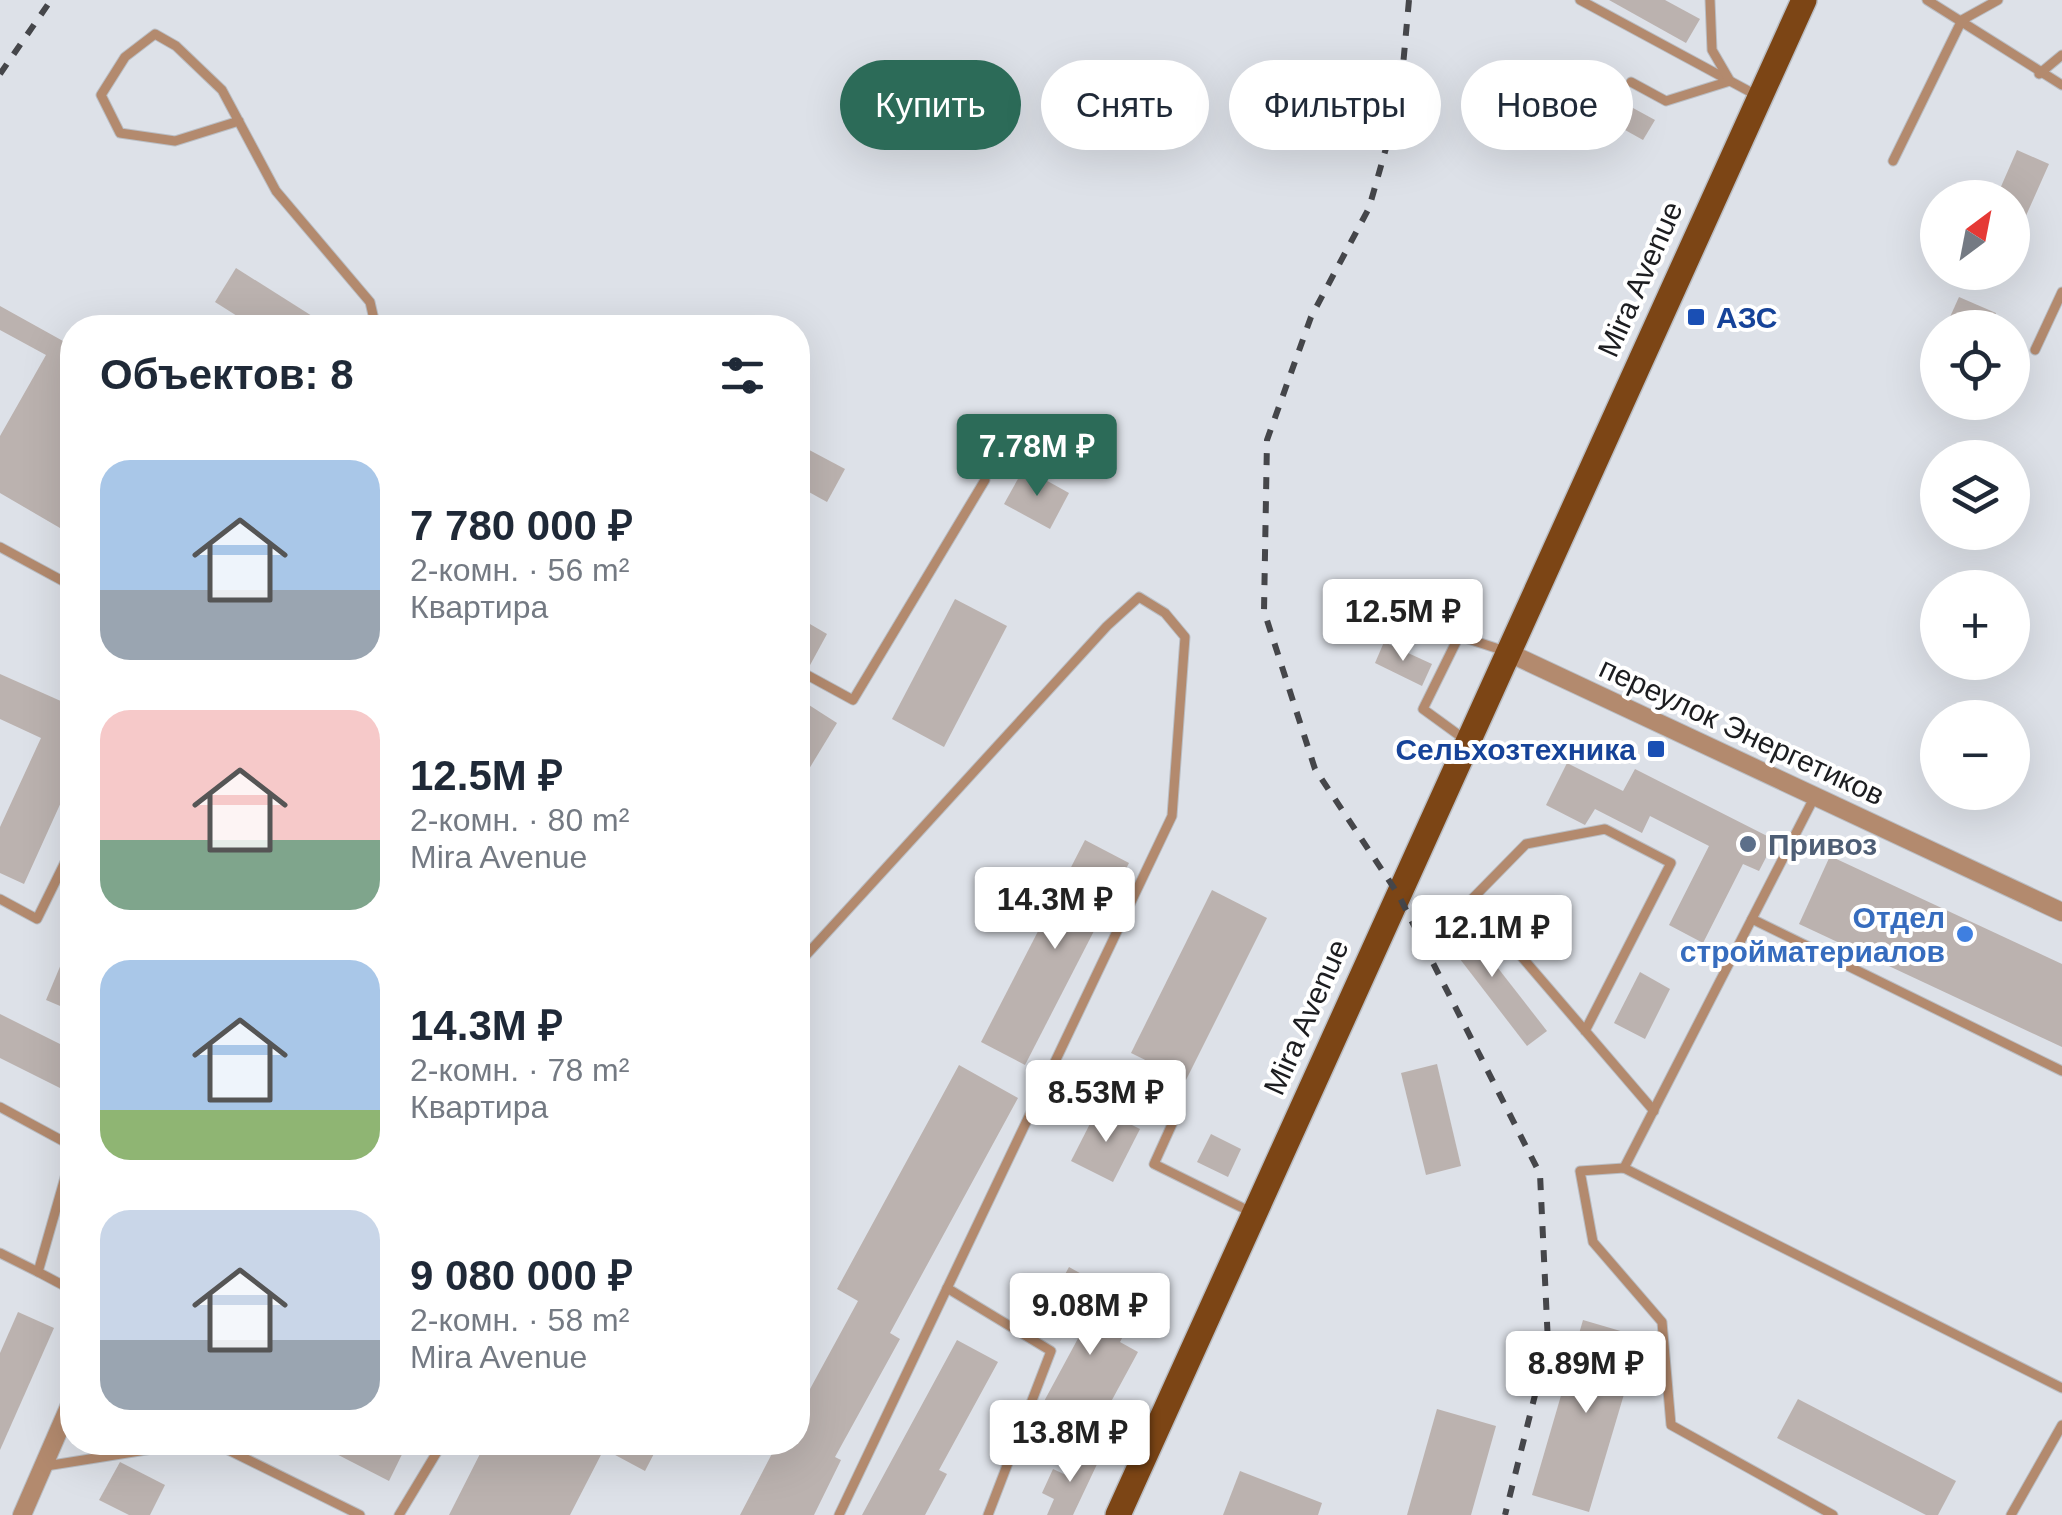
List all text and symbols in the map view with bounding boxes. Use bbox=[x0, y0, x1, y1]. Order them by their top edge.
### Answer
chip: Купить bbox=[840, 60, 1021, 150]
chip: Снять bbox=[1041, 60, 1209, 150]
chip: Фильтры bbox=[1229, 60, 1441, 150]
chip: Новое bbox=[1461, 60, 1633, 150]
north arrow bbox=[1920, 180, 2030, 290]
map controls bbox=[1920, 180, 2030, 810]
street label: Mira Avenue bbox=[1591, 196, 1689, 362]
place label: АЗС bbox=[1716, 301, 1777, 334]
marker: АЗС bbox=[1685, 306, 1707, 328]
button: locate bbox=[1920, 310, 2030, 420]
icon: filters bbox=[715, 348, 770, 403]
text: Объектов: 8 bbox=[100, 351, 354, 398]
pin: 7.78M ₽ bbox=[945, 414, 1129, 499]
text: 7.78M ₽ bbox=[979, 428, 1095, 464]
button: layers bbox=[1920, 440, 2030, 550]
icon: home bbox=[180, 500, 300, 620]
text: 7 780 000 ₽ bbox=[410, 502, 633, 549]
text: 2-комн. · 56 m² bbox=[410, 552, 629, 588]
button: + bbox=[1920, 570, 2030, 680]
pin: 12.5M ₽ bbox=[1311, 579, 1495, 664]
text: Квартира bbox=[410, 589, 548, 625]
text: 12.5M ₽ bbox=[1345, 593, 1461, 629]
street label: переулок Энергетиков bbox=[1594, 650, 1890, 812]
button: − bbox=[1920, 700, 2030, 810]
place label: Сельхозтехника bbox=[1395, 733, 1636, 766]
marker: Сельхозтехника bbox=[1645, 738, 1667, 760]
icon: home bbox=[180, 750, 300, 870]
text: 12.5M ₽ bbox=[410, 752, 563, 799]
text: 2-комн. · 80 m² bbox=[410, 802, 629, 838]
place label: Привоз bbox=[1768, 828, 1877, 861]
marker: Привоз bbox=[1737, 833, 1759, 855]
text: Mira Avenue bbox=[410, 839, 587, 875]
pin: 14.3M ₽ bbox=[963, 867, 1147, 952]
text: 14.3M ₽ bbox=[997, 881, 1113, 917]
pin: 12.1M ₽ bbox=[1400, 895, 1584, 980]
place label: Отдел стройматериалов bbox=[1680, 901, 1945, 968]
text: 12.1M ₽ bbox=[1434, 909, 1550, 945]
marker: Отдел стройматериалов bbox=[1954, 923, 1976, 945]
street label: Mira Avenue bbox=[1257, 934, 1355, 1100]
icon: home bbox=[180, 1000, 300, 1120]
text: 14.3M ₽ bbox=[410, 1002, 563, 1049]
text: 2-комн. · 78 m² bbox=[410, 1052, 629, 1088]
pin: 8.53M ₽ bbox=[1014, 1060, 1198, 1145]
text: 8.53M ₽ bbox=[1048, 1074, 1164, 1110]
text: Квартира bbox=[410, 1089, 548, 1125]
icon: home bbox=[180, 1250, 300, 1370]
text: 9 080 000 ₽ bbox=[410, 1252, 633, 1299]
pin: 9.08M ₽ bbox=[998, 1273, 1182, 1358]
text: 9.08M ₽ bbox=[1032, 1287, 1148, 1323]
text: 2-комн. · 58 m² bbox=[410, 1302, 629, 1338]
pin: 8.89M ₽ bbox=[1494, 1331, 1678, 1416]
text: Mira Avenue bbox=[410, 1339, 587, 1375]
text: 8.89M ₽ bbox=[1528, 1345, 1644, 1381]
pin: 13.8M ₽ bbox=[978, 1400, 1162, 1485]
text: 13.8M ₽ bbox=[1012, 1414, 1128, 1450]

